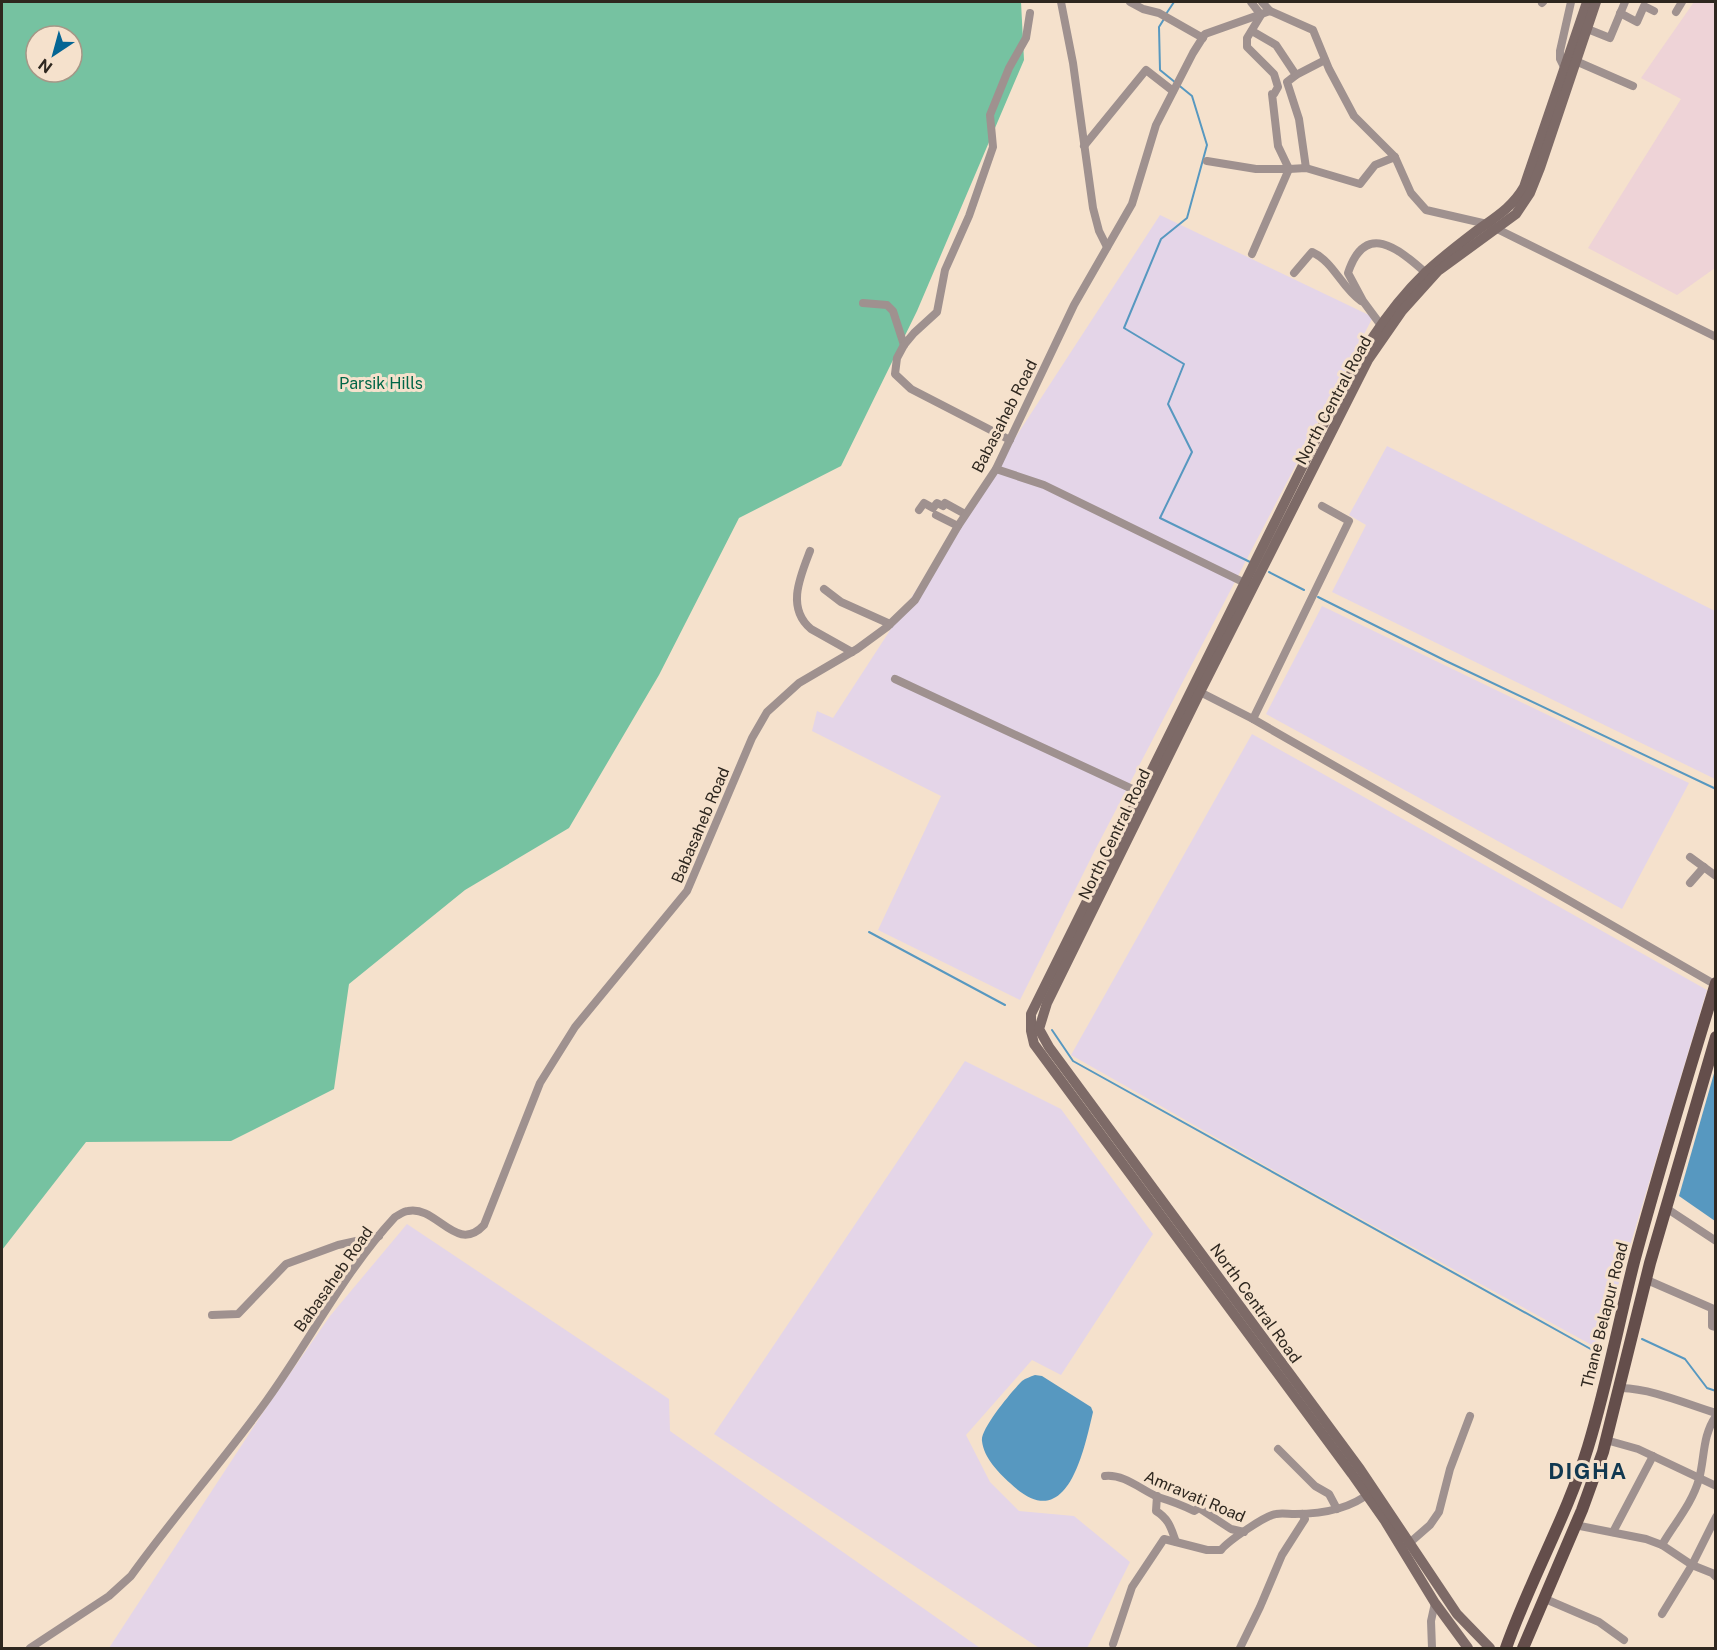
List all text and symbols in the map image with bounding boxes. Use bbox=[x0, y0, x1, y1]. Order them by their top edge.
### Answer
north arrow bbox=[24, 24, 84, 84]
text: N bbox=[35, 54, 56, 77]
street label: North Central Road bbox=[1291, 333, 1375, 468]
street label: Babasaheb Road bbox=[968, 357, 1041, 476]
park label: Parsik Hills bbox=[339, 374, 423, 393]
street label: Babasaheb Road bbox=[667, 764, 733, 886]
street label: North Central Road bbox=[1075, 766, 1154, 903]
street label: Babasaheb Road bbox=[290, 1223, 377, 1336]
street label: North Central Road bbox=[1206, 1240, 1305, 1367]
street label: Thane Belapur Road bbox=[1577, 1240, 1632, 1390]
district label: DIGHA bbox=[1548, 1458, 1628, 1484]
street label: Amravati Road bbox=[1141, 1467, 1248, 1526]

